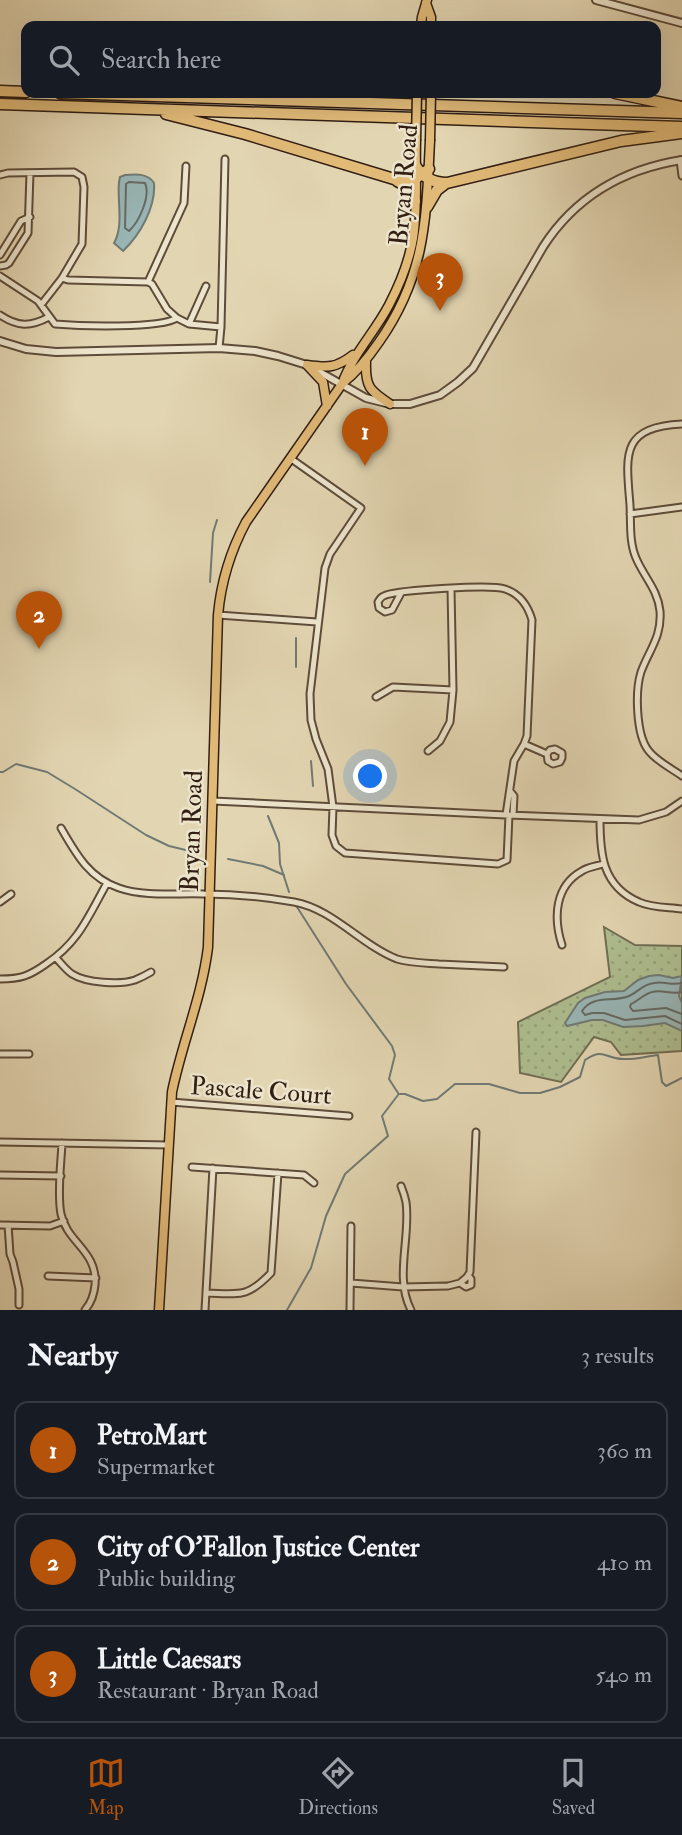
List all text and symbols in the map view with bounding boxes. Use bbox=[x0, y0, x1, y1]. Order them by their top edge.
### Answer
search box bbox=[21, 21, 661, 98]
icon: search bbox=[45, 41, 83, 79]
text: Search here bbox=[101, 44, 221, 76]
street label: Bryan Road bbox=[383, 123, 425, 247]
pin: 3 bbox=[417, 253, 463, 311]
pin: 1 bbox=[342, 408, 388, 466]
pin: 2 bbox=[16, 591, 62, 649]
your location bbox=[353, 759, 387, 793]
street label: Bryan Road bbox=[174, 769, 210, 892]
street label: Pascale Court bbox=[189, 1070, 333, 1112]
text: Nearby bbox=[28, 1337, 118, 1374]
text: 3 results bbox=[581, 1341, 654, 1370]
text: PetroMart bbox=[97, 1420, 207, 1452]
text: 1 bbox=[49, 1436, 57, 1465]
text: 360 m bbox=[597, 1436, 652, 1465]
text: Supermarket bbox=[97, 1452, 215, 1481]
text: City of O'Fallon Justice Center bbox=[97, 1532, 420, 1564]
text: 2 bbox=[47, 1548, 59, 1577]
text: 410 m bbox=[597, 1548, 652, 1577]
text: Public building bbox=[97, 1564, 235, 1593]
text: Little Caesars bbox=[97, 1644, 241, 1676]
text: 3 bbox=[49, 1660, 57, 1689]
text: 540 m bbox=[596, 1660, 652, 1689]
text: Restaurant · Bryan Road bbox=[97, 1676, 319, 1705]
tab: Map bbox=[87, 1754, 125, 1820]
tab: Directions bbox=[298, 1754, 378, 1820]
tab: Saved bbox=[552, 1754, 595, 1820]

